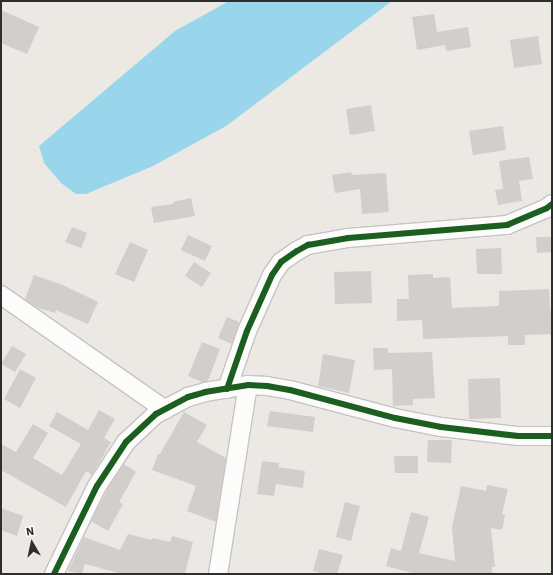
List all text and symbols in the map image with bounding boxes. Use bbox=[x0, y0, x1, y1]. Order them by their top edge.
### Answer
north arrow bbox=[12, 523, 52, 563]
text: N bbox=[25, 524, 35, 539]

